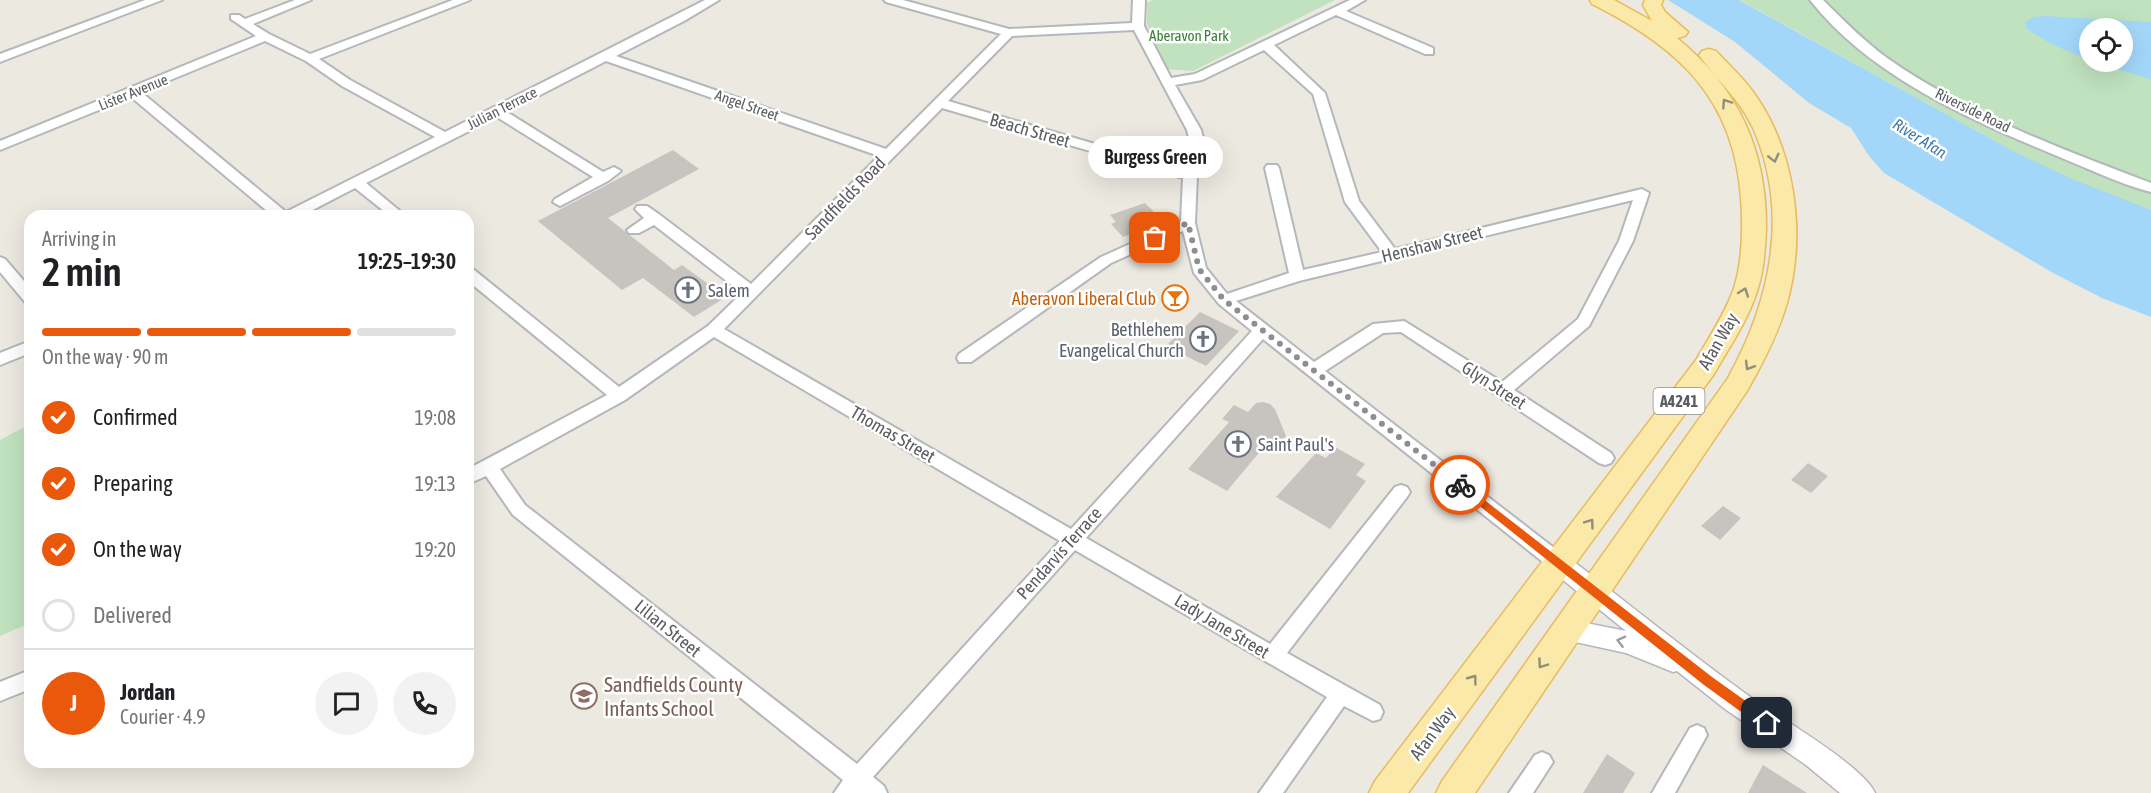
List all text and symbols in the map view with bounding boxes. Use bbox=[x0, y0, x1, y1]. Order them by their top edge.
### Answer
map controls bbox=[2079, 18, 2133, 72]
button: locate bbox=[2079, 18, 2133, 72]
park label: Aberavon Park bbox=[1149, 27, 1229, 44]
street label: Lister Avenue bbox=[96, 70, 170, 114]
street label: Julian Terrace bbox=[464, 83, 540, 133]
street label: Riverside Road bbox=[1933, 84, 2013, 136]
street label: Angel Street bbox=[713, 86, 781, 124]
one-way arrow bbox=[1722, 99, 1733, 110]
street label: Beach Street bbox=[987, 109, 1073, 151]
water label: River Afan bbox=[1890, 115, 1950, 162]
callout: Burgess Green bbox=[1088, 136, 1222, 178]
text: Burgess Green bbox=[1104, 145, 1207, 168]
street label: Sandfields Road bbox=[800, 152, 890, 244]
one-way arrow bbox=[1767, 152, 1779, 162]
pin bbox=[1129, 212, 1180, 263]
icon: bag bbox=[1138, 221, 1171, 254]
street label: Henshaw Street bbox=[1379, 221, 1485, 267]
text: Arriving in bbox=[42, 227, 116, 250]
text: 19:25–19:30 bbox=[358, 248, 456, 274]
text: 2 min bbox=[42, 250, 122, 294]
church icon: Salem bbox=[673, 275, 703, 305]
place label: Salem bbox=[708, 280, 750, 301]
bar icon: Aberavon Liberal Club bbox=[1160, 283, 1190, 313]
one-way arrow bbox=[1736, 287, 1749, 297]
place label: Aberavon Liberal Club bbox=[1012, 288, 1156, 309]
street label: Afan Way bbox=[1693, 309, 1743, 373]
place label: Bethlehem Evangelical Church bbox=[1059, 319, 1184, 361]
church icon: Bethlehem Evangelical Church bbox=[1188, 324, 1218, 354]
text: On the way · 90 m bbox=[42, 345, 168, 368]
street label: Glyn Street bbox=[1458, 357, 1530, 413]
one-way arrow bbox=[1745, 360, 1757, 370]
road number: A4241 bbox=[1654, 388, 1704, 414]
icon: check bbox=[42, 401, 75, 434]
street label: Thomas Street bbox=[847, 401, 939, 467]
text: Confirmed bbox=[93, 404, 178, 430]
text: 19:08 bbox=[414, 406, 456, 429]
church icon: Saint Paul's bbox=[1223, 429, 1253, 459]
place label: Saint Paul's bbox=[1258, 434, 1334, 455]
courier bbox=[1430, 455, 1490, 515]
icon: check bbox=[42, 467, 75, 500]
icon: bike bbox=[1444, 469, 1477, 502]
text: Preparing bbox=[93, 470, 173, 496]
text: 19:13 bbox=[415, 472, 456, 495]
street label: Pendarvis Terrace bbox=[1012, 503, 1106, 603]
one-way arrow bbox=[1583, 519, 1594, 530]
icon: check bbox=[42, 533, 75, 566]
text: On the way bbox=[93, 536, 182, 562]
text: 19:20 bbox=[415, 538, 456, 561]
street label: Lady Jane Street bbox=[1171, 590, 1273, 662]
street label: Lilian Street bbox=[631, 595, 705, 661]
text: Delivered bbox=[93, 602, 172, 628]
one-way arrow bbox=[1617, 636, 1627, 649]
one-way arrow bbox=[1538, 658, 1549, 669]
button: chat bbox=[315, 672, 378, 735]
button: phone bbox=[393, 672, 456, 735]
place label: Sandfields County Infants School bbox=[604, 672, 743, 720]
one-way arrow bbox=[1466, 675, 1477, 686]
text: Jordan bbox=[120, 679, 175, 705]
school or university icon: Sandfields County Infants School bbox=[569, 681, 599, 711]
text: J bbox=[70, 690, 77, 716]
pin bbox=[1741, 697, 1792, 748]
street label: Afan Way bbox=[1405, 702, 1459, 764]
text: Courier · 4.9 bbox=[120, 705, 206, 728]
icon: home bbox=[1750, 706, 1783, 739]

